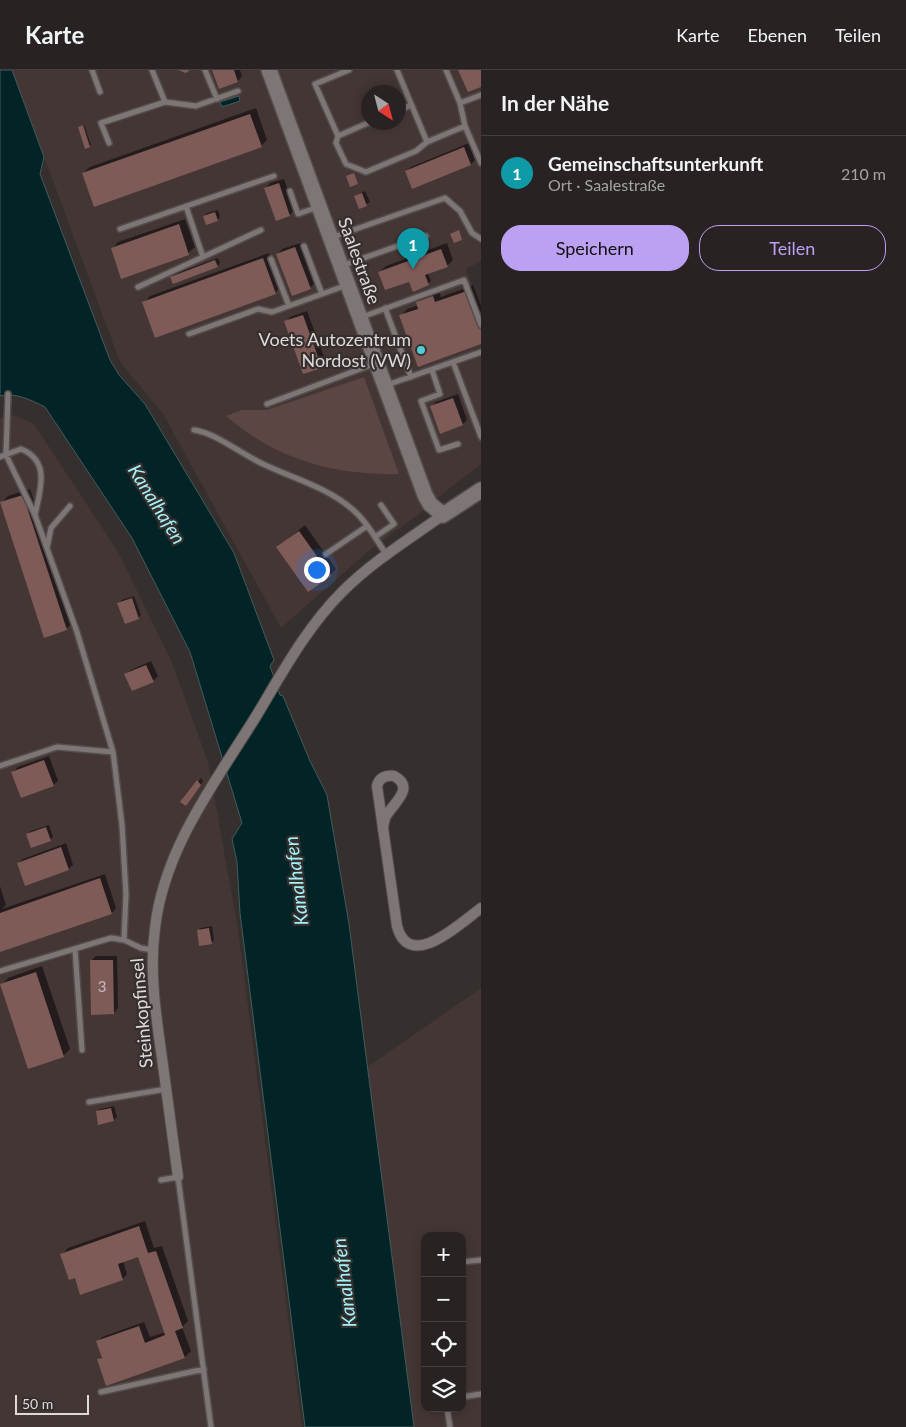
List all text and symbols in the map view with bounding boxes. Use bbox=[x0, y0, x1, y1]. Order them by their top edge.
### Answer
text: Karte bbox=[25, 20, 84, 49]
text: Karte bbox=[676, 24, 719, 46]
text: Ebenen bbox=[747, 24, 807, 46]
text: Teilen bbox=[835, 24, 881, 46]
north arrow bbox=[361, 85, 406, 130]
text: In der Nähe bbox=[501, 90, 609, 115]
text: Gemeinschaftsunterkunft bbox=[548, 152, 763, 175]
text: 1 bbox=[512, 164, 522, 183]
text: 210 m bbox=[841, 164, 886, 183]
text: Ort · Saalestraße bbox=[548, 175, 665, 194]
street label: Saalestraße bbox=[334, 214, 386, 307]
button: Speichern bbox=[501, 225, 689, 271]
button: Teilen bbox=[699, 225, 886, 271]
pin: 1 bbox=[397, 228, 429, 269]
place label: Voets Autozentrum Nordost (VW) bbox=[259, 328, 411, 371]
marker: Voets Autozentrum Nordost (VW) bbox=[415, 344, 427, 356]
water label: Kanalhafen bbox=[124, 460, 191, 548]
your location bbox=[304, 557, 330, 583]
water label: Kanalhafen bbox=[279, 835, 312, 927]
street label: Steinkopfinsel bbox=[125, 957, 157, 1069]
house number: 3 bbox=[98, 977, 106, 995]
map controls bbox=[421, 1232, 466, 1412]
button: + bbox=[421, 1232, 466, 1277]
water label: Kanalhafen bbox=[327, 1237, 360, 1329]
button: − bbox=[421, 1277, 466, 1322]
button: locate bbox=[421, 1322, 466, 1367]
button: layers bbox=[421, 1367, 466, 1412]
scale bar bbox=[15, 1392, 89, 1415]
text: 50 m bbox=[22, 1395, 53, 1412]

